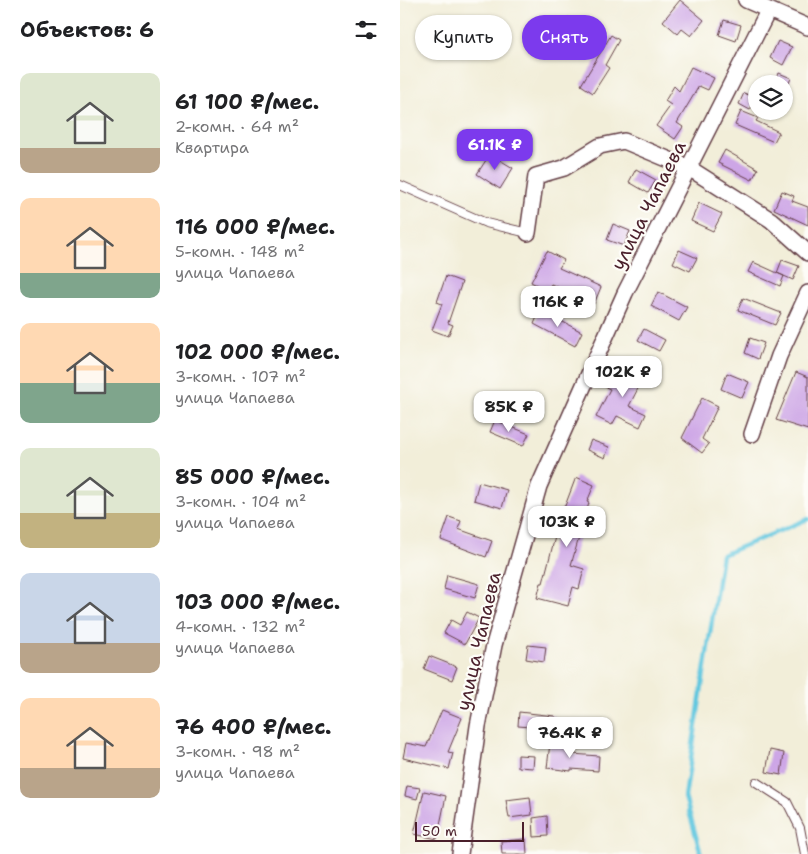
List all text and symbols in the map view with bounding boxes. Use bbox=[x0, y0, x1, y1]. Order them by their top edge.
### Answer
chip: Купить bbox=[415, 15, 512, 60]
chip: Снять bbox=[522, 15, 607, 60]
text: Объектов: 6 bbox=[20, 16, 154, 44]
icon: filters bbox=[352, 16, 380, 44]
map controls bbox=[748, 75, 793, 120]
button: layers bbox=[748, 75, 793, 120]
text: 61 100 ₽/мес. bbox=[175, 88, 319, 116]
icon: home bbox=[60, 93, 120, 153]
text: 2-комн. · 64 m² bbox=[175, 116, 299, 137]
pin: 61.1K ₽ bbox=[449, 128, 541, 171]
text: 61.1K ₽ bbox=[468, 134, 522, 155]
street label: улица Чапаева bbox=[605, 136, 692, 274]
text: Квартира bbox=[175, 137, 249, 158]
text: 116 000 ₽/мес. bbox=[175, 213, 335, 241]
icon: home bbox=[60, 218, 120, 278]
text: 5-комн. · 148 m² bbox=[175, 241, 305, 262]
text: улица Чапаева bbox=[175, 262, 295, 283]
pin: 116K ₽ bbox=[517, 286, 599, 328]
text: 116K ₽ bbox=[532, 291, 584, 312]
text: 102 000 ₽/мес. bbox=[175, 338, 340, 366]
icon: home bbox=[60, 343, 120, 403]
pin: 102K ₽ bbox=[582, 356, 664, 398]
text: 102K ₽ bbox=[595, 361, 651, 382]
text: 3-комн. · 107 m² bbox=[175, 366, 306, 387]
text: улица Чапаева bbox=[175, 387, 295, 408]
pin: 85K ₽ bbox=[474, 390, 544, 433]
text: 85K ₽ bbox=[485, 396, 533, 417]
text: 85 000 ₽/мес. bbox=[175, 463, 330, 491]
icon: home bbox=[60, 468, 120, 528]
text: 3-комн. · 104 m² bbox=[175, 491, 306, 512]
pin: 103K ₽ bbox=[526, 506, 608, 548]
text: 103K ₽ bbox=[539, 511, 595, 532]
text: улица Чапаева bbox=[175, 512, 295, 533]
street label: улица Чапаева bbox=[450, 569, 507, 713]
text: 103 000 ₽/мес. bbox=[175, 588, 340, 616]
icon: home bbox=[60, 593, 120, 653]
text: 4-комн. · 132 m² bbox=[175, 616, 306, 637]
text: улица Чапаева bbox=[175, 637, 295, 658]
text: 76 400 ₽/мес. bbox=[175, 713, 332, 741]
pin: 76.4K ₽ bbox=[524, 716, 616, 759]
icon: home bbox=[60, 718, 120, 778]
text: 76.4K ₽ bbox=[538, 722, 602, 743]
text: 3-комн. · 98 m² bbox=[175, 741, 300, 762]
text: улица Чапаева bbox=[175, 762, 295, 783]
scale bar bbox=[415, 819, 524, 842]
text: 50 m bbox=[422, 822, 457, 840]

